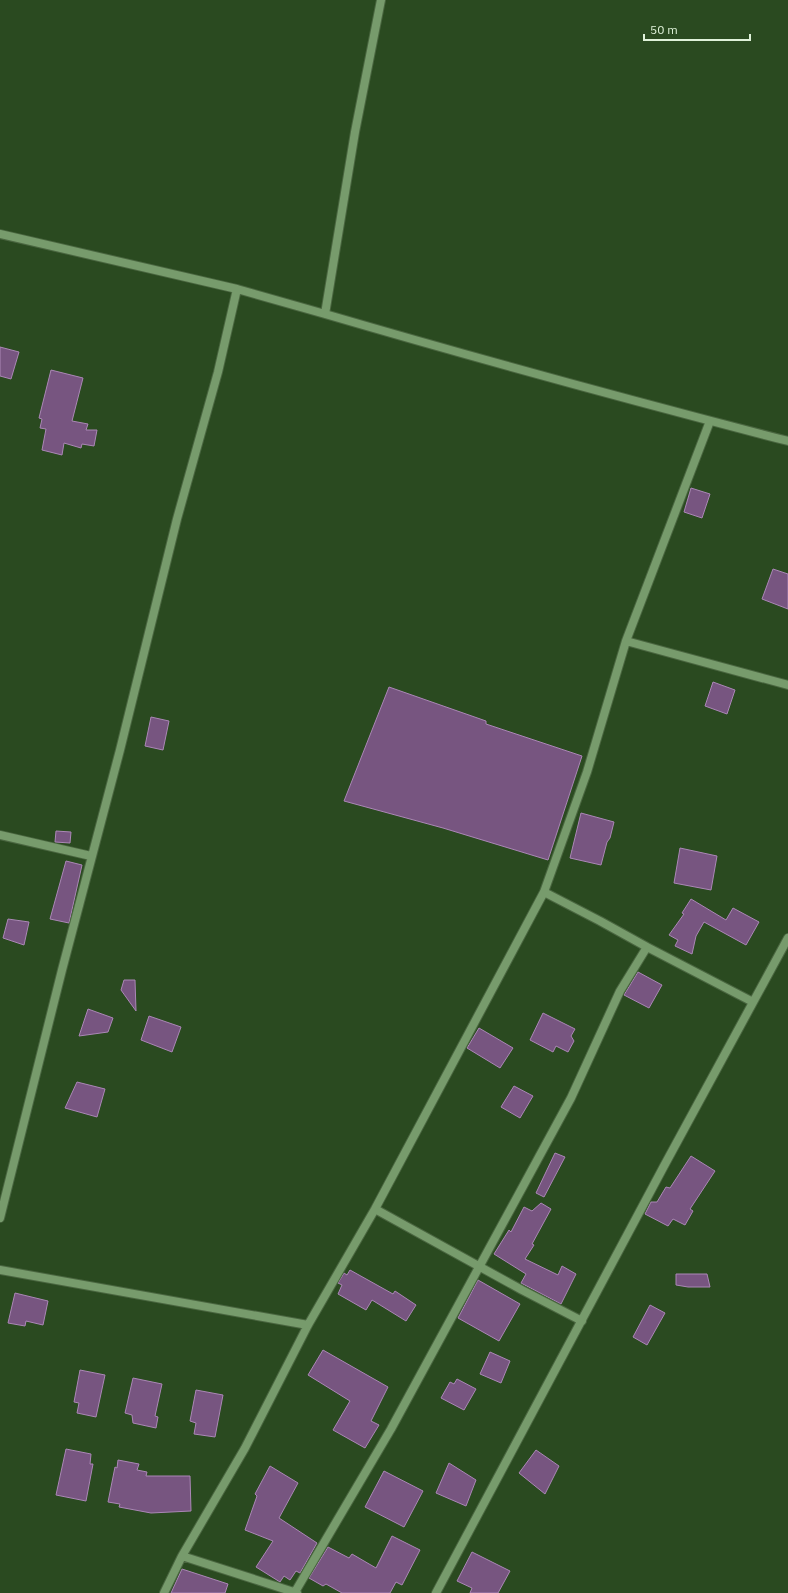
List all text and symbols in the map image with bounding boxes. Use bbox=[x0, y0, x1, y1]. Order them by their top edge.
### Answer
scale bar bbox=[644, 16, 750, 42]
text: 50 m bbox=[650, 22, 678, 37]

